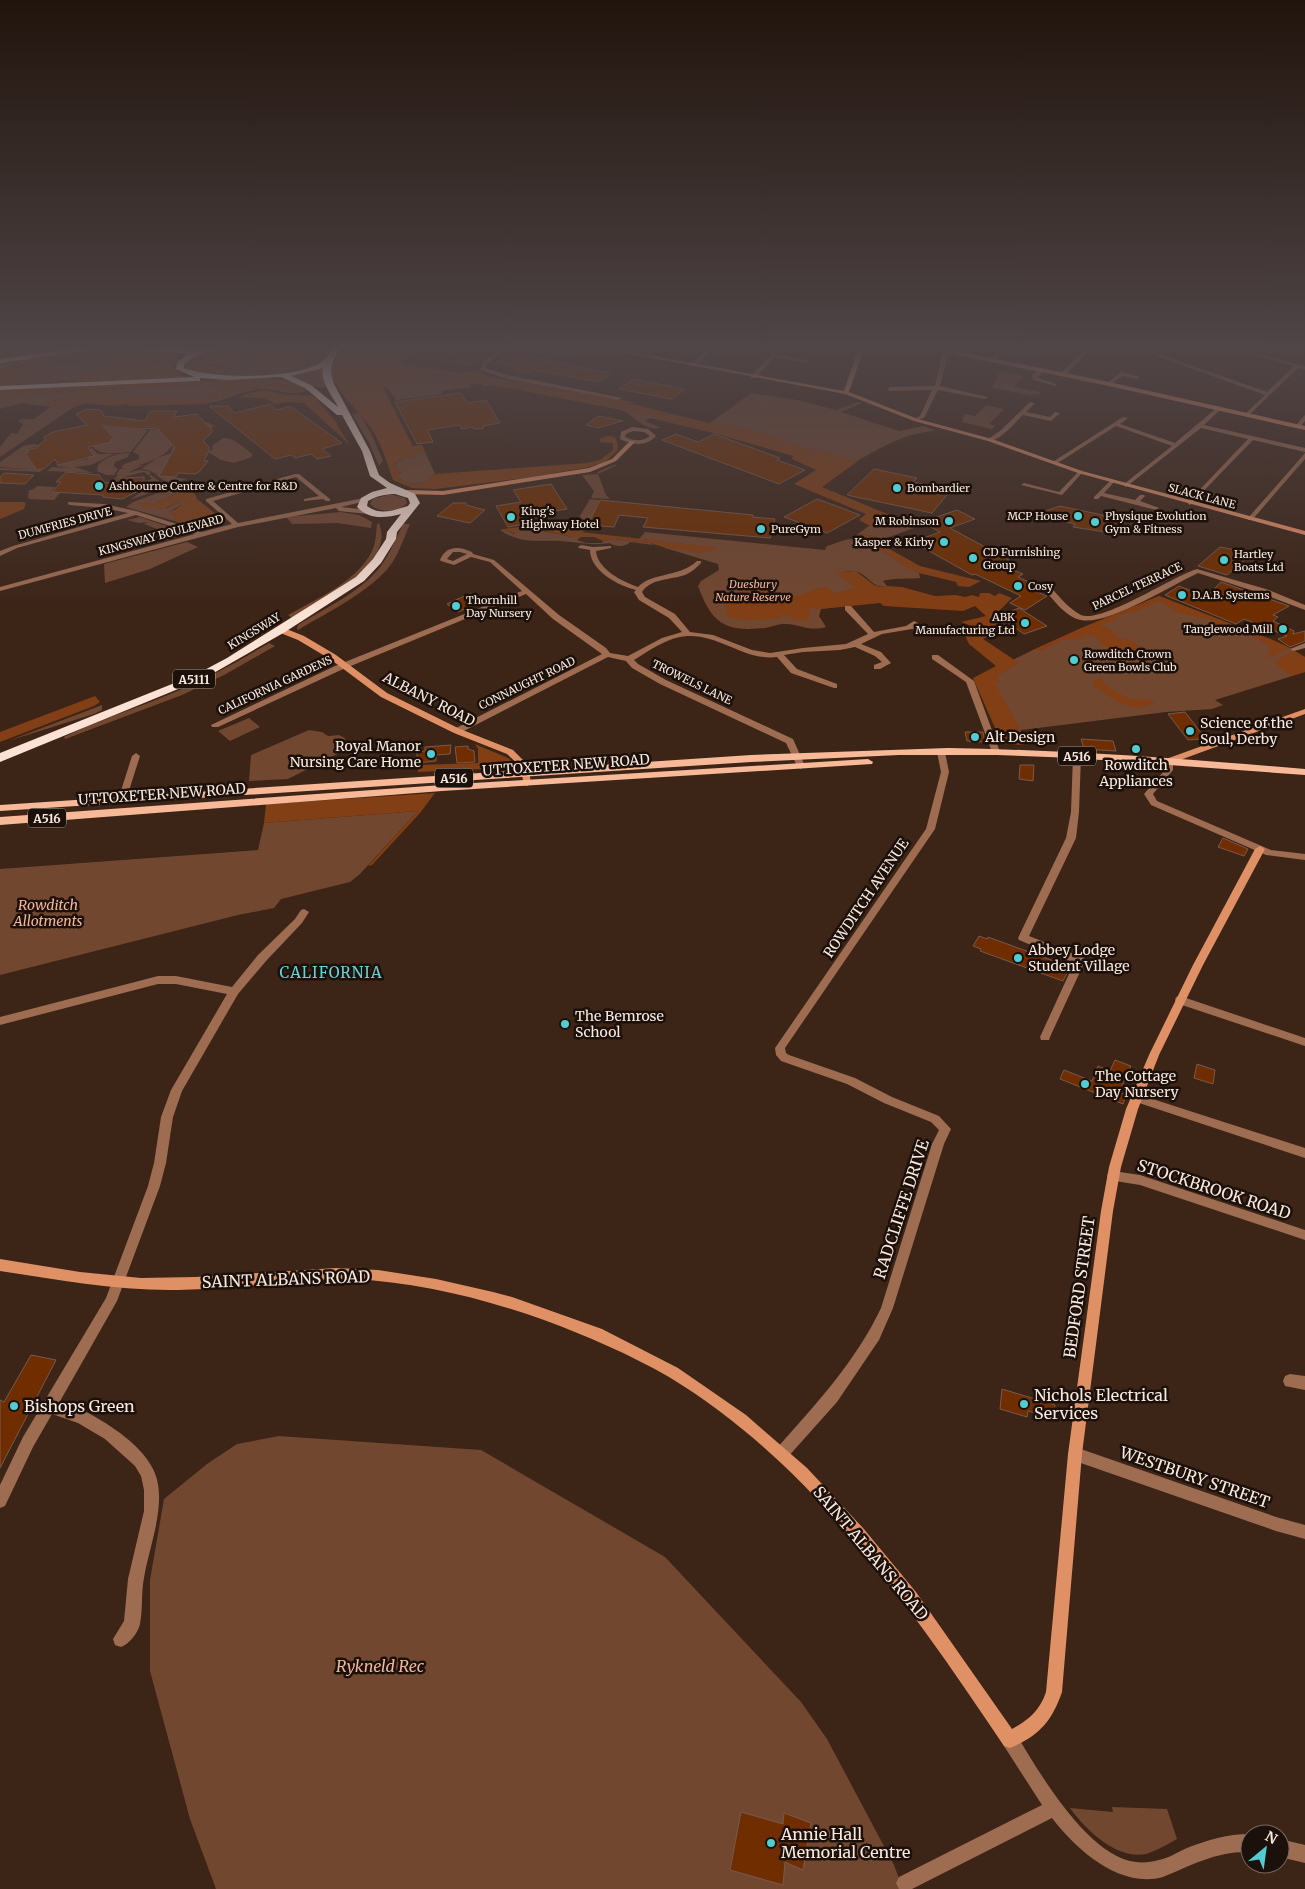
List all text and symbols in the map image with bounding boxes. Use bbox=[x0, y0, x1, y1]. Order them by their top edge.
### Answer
place label: Ashbourne Centre & Centre for R&D bbox=[108, 479, 297, 493]
marker: Ashbourne Centre & Centre for R&D bbox=[93, 480, 105, 492]
street label: SLACK LANE bbox=[1167, 480, 1237, 512]
place label: Bombardier bbox=[907, 481, 970, 495]
marker: Bombardier bbox=[891, 482, 903, 494]
street label: DUMFRIES DRIVE bbox=[17, 504, 113, 542]
place label: King's Highway Hotel bbox=[521, 504, 600, 531]
place label: MCP House bbox=[1007, 509, 1068, 523]
place label: Physique Evolution Gym & Fitness bbox=[1105, 509, 1207, 536]
marker: MCP House bbox=[1072, 510, 1084, 522]
marker: King's Highway Hotel bbox=[505, 511, 517, 523]
street label: KINGSWAY BOULEVARD bbox=[97, 512, 225, 558]
place label: M Robinson bbox=[875, 514, 940, 528]
marker: M Robinson bbox=[943, 515, 955, 527]
marker: Physique Evolution Gym & Fitness bbox=[1089, 516, 1101, 528]
place label: PureGym bbox=[771, 522, 821, 536]
marker: PureGym bbox=[755, 523, 767, 535]
place label: Kasper & Kirby bbox=[854, 535, 935, 549]
marker: Kasper & Kirby bbox=[938, 536, 950, 548]
place label: CD Furnishing Group bbox=[983, 545, 1060, 572]
place label: Hartley Boats Ltd bbox=[1234, 547, 1284, 574]
marker: CD Furnishing Group bbox=[967, 552, 979, 564]
marker: Hartley Boats Ltd bbox=[1218, 554, 1230, 566]
street label: PARCEL TERRACE bbox=[1090, 559, 1184, 613]
park label: Duesbury Nature Reserve bbox=[715, 577, 791, 604]
place label: Cosy bbox=[1028, 579, 1054, 593]
marker: Cosy bbox=[1012, 580, 1024, 592]
place label: D.A.B. Systems bbox=[1192, 588, 1270, 602]
marker: D.A.B. Systems bbox=[1176, 589, 1188, 601]
place label: Thornhill Day Nursery bbox=[466, 593, 532, 620]
marker: Thornhill Day Nursery bbox=[450, 600, 462, 612]
street label: KINGSWAY bbox=[225, 609, 284, 652]
place label: ABK Manufacturing Ltd bbox=[915, 610, 1015, 637]
marker: ABK Manufacturing Ltd bbox=[1019, 617, 1031, 629]
place label: Tanglewood Mill bbox=[1183, 622, 1274, 636]
marker: Tanglewood Mill bbox=[1277, 623, 1289, 635]
place label: Rowditch Crown Green Bowls Club bbox=[1084, 647, 1177, 674]
street label: CALIFORNIA GARDENS bbox=[216, 652, 335, 718]
street label: CONNAUGHT ROAD bbox=[476, 654, 578, 712]
marker: Rowditch Crown Green Bowls Club bbox=[1068, 654, 1080, 666]
street label: TROWELS LANE bbox=[650, 657, 734, 707]
street label: ALBANY ROAD bbox=[379, 668, 479, 730]
road number: A5111 bbox=[173, 670, 215, 689]
place label: Science of the Soul, Derby bbox=[1200, 714, 1293, 748]
marker: Science of the Soul, Derby bbox=[1184, 725, 1196, 737]
place label: Alt Design bbox=[984, 728, 1055, 746]
marker: Alt Design bbox=[969, 731, 981, 743]
place label: Royal Manor Nursing Care Home bbox=[290, 737, 421, 771]
marker: Rowditch Appliances bbox=[1130, 743, 1142, 755]
road number: A516 bbox=[1058, 746, 1096, 766]
marker: Royal Manor Nursing Care Home bbox=[425, 748, 437, 760]
street label: UTTOXETER NEW ROAD bbox=[482, 750, 651, 780]
place label: Rowditch Appliances bbox=[1098, 756, 1173, 790]
road number: A516 bbox=[435, 768, 473, 788]
street label: UTTOXETER NEW ROAD bbox=[78, 779, 247, 809]
road number: A516 bbox=[28, 808, 66, 828]
street label: ROWDITCH AVENUE bbox=[819, 835, 913, 961]
park label: Rowditch Allotments bbox=[13, 896, 83, 930]
place label: Abbey Lodge Student Village bbox=[1027, 941, 1130, 975]
marker: Abbey Lodge Student Village bbox=[1012, 952, 1024, 964]
district label: CALIFORNIA bbox=[279, 963, 383, 982]
place label: The Bemrose School bbox=[575, 1007, 664, 1041]
marker: The Bemrose School bbox=[559, 1018, 571, 1030]
place label: The Cottage Day Nursery bbox=[1095, 1067, 1179, 1101]
marker: The Cottage Day Nursery bbox=[1079, 1078, 1091, 1090]
street label: RADCLIFFE DRIVE bbox=[869, 1136, 933, 1281]
street label: STOCKBROOK ROAD bbox=[1135, 1155, 1293, 1223]
street label: BEDFORD STREET bbox=[1059, 1215, 1099, 1359]
street label: SAINT ALBANS ROAD bbox=[202, 1266, 370, 1292]
place label: Nichols Electrical Services bbox=[1034, 1385, 1168, 1423]
place label: Bishops Green bbox=[24, 1396, 135, 1416]
marker: Nichols Electrical Services bbox=[1018, 1398, 1030, 1410]
marker: Bishops Green bbox=[8, 1400, 20, 1412]
street label: WESTBURY STREET bbox=[1117, 1442, 1273, 1512]
street label: SAINT ALBANS ROAD bbox=[809, 1482, 933, 1624]
park label: Rykneld Rec bbox=[336, 1656, 425, 1676]
place label: Annie Hall Memorial Centre bbox=[780, 1824, 910, 1862]
north arrow bbox=[1240, 1824, 1290, 1874]
text: N bbox=[1262, 1827, 1281, 1848]
marker: Annie Hall Memorial Centre bbox=[765, 1837, 777, 1849]

